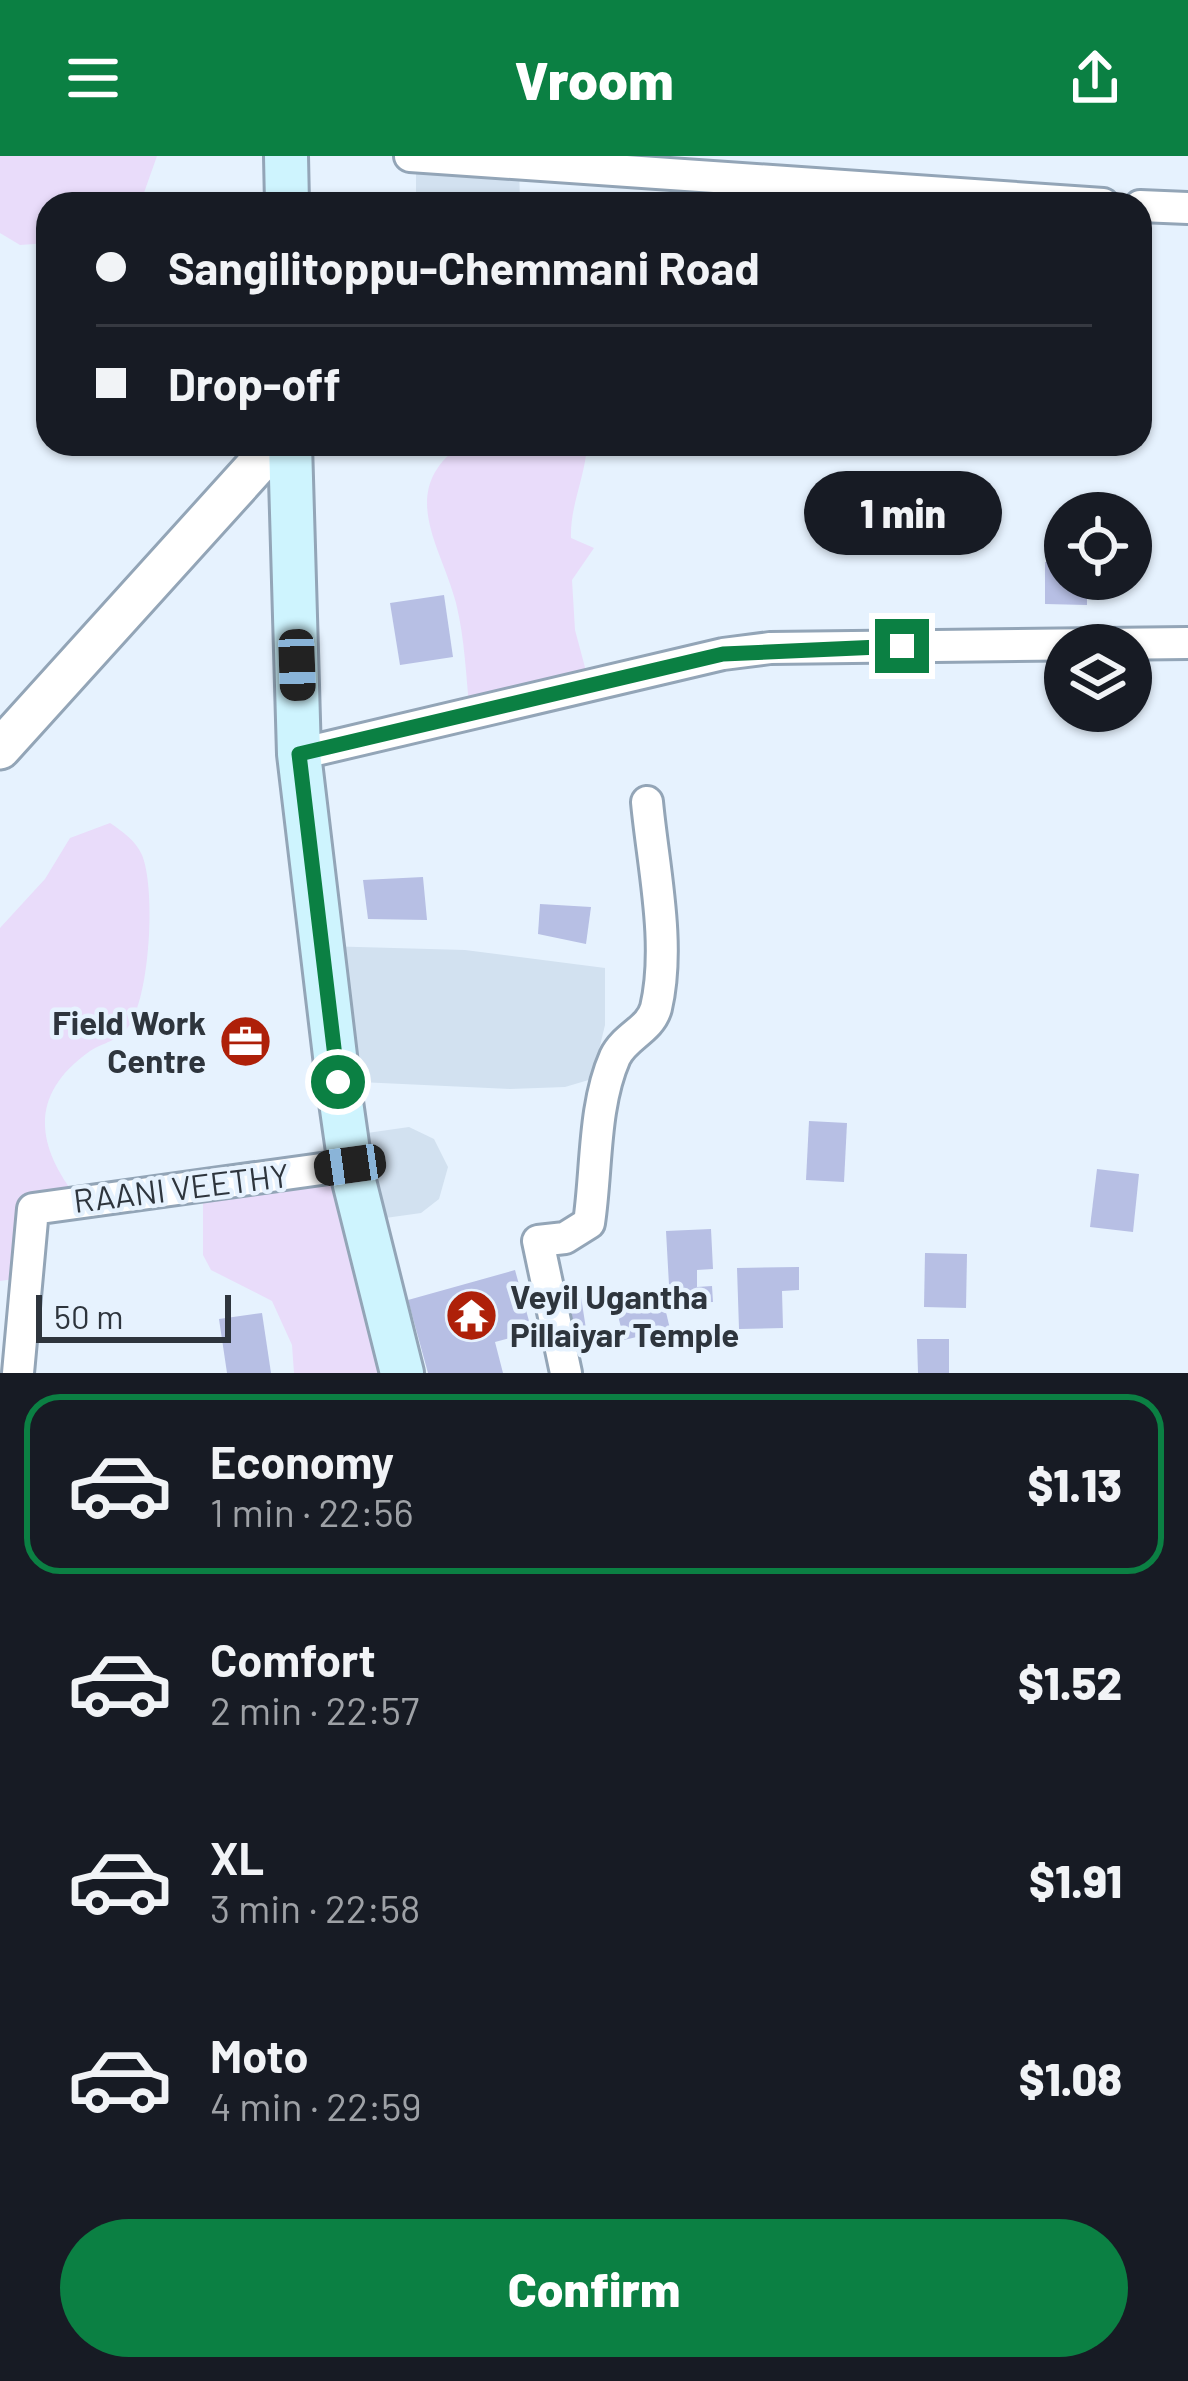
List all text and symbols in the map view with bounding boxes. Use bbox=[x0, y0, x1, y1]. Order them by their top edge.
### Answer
icon: menu bbox=[60, 45, 126, 111]
icon: share bbox=[1062, 45, 1128, 111]
text: Vroom bbox=[514, 46, 674, 111]
text: Sangilitoppu-Chemmani Road bbox=[168, 240, 760, 294]
text: Drop-off bbox=[168, 356, 341, 410]
callout: 1 min bbox=[803, 472, 1001, 556]
text: 1 min bbox=[860, 489, 946, 536]
map controls bbox=[1044, 492, 1152, 732]
button: locate bbox=[1044, 492, 1152, 600]
route end bbox=[875, 619, 929, 673]
button: layers bbox=[1044, 624, 1152, 732]
car bbox=[278, 628, 316, 702]
place label: Field Work Centre bbox=[52, 1002, 206, 1080]
office icon: Field Work Centre bbox=[217, 1013, 273, 1069]
route start bbox=[311, 1055, 365, 1109]
car bbox=[312, 1142, 388, 1188]
street label: RAANI VEETHY bbox=[71, 1154, 291, 1220]
place label: Veyil Ugantha Pillaiyar Temple bbox=[510, 1276, 739, 1354]
temple icon: Veyil Ugantha Pillaiyar Temple bbox=[443, 1287, 499, 1343]
scale bar bbox=[36, 1289, 231, 1342]
text: 50 m bbox=[54, 1296, 124, 1336]
icon: car bbox=[66, 1430, 174, 1538]
text: Economy bbox=[210, 1434, 394, 1488]
text: $1.13 bbox=[1027, 1457, 1122, 1511]
text: 1 min · 22:56 bbox=[210, 1488, 414, 1535]
icon: car bbox=[66, 1628, 174, 1736]
text: Comfort bbox=[210, 1632, 376, 1686]
text: $1.52 bbox=[1018, 1655, 1122, 1709]
text: 2 min · 22:57 bbox=[210, 1686, 419, 1733]
icon: car bbox=[66, 1826, 174, 1934]
text: XL bbox=[210, 1830, 264, 1884]
text: $1.91 bbox=[1029, 1853, 1122, 1907]
text: 3 min · 22:58 bbox=[210, 1884, 420, 1931]
icon: car bbox=[66, 2024, 174, 2132]
text: Moto bbox=[210, 2028, 308, 2082]
text: $1.08 bbox=[1019, 2051, 1122, 2105]
text: 4 min · 22:59 bbox=[210, 2082, 422, 2129]
button: Confirm bbox=[60, 2219, 1128, 2357]

